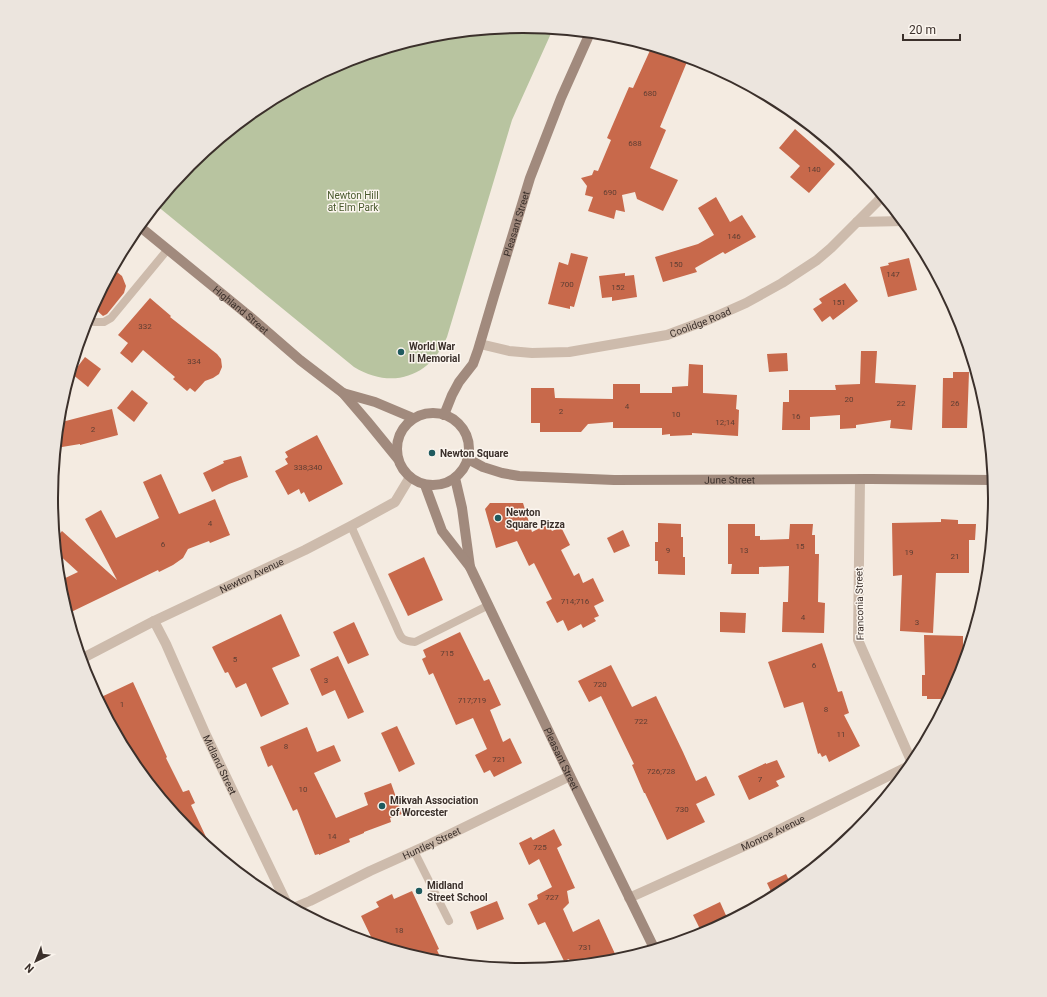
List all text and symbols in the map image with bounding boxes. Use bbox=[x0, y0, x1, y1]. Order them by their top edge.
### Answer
scale bar bbox=[903, 16, 960, 42]
text: 20 m bbox=[909, 23, 936, 37]
house number: 680 bbox=[643, 89, 657, 98]
house number: 688 bbox=[628, 139, 642, 148]
house number: 140 bbox=[807, 165, 821, 174]
house number: 690 bbox=[603, 188, 617, 197]
park label: Newton Hill at Elm Park bbox=[327, 190, 379, 213]
street label: Pleasant Street bbox=[501, 190, 532, 258]
house number: 146 bbox=[727, 232, 741, 241]
house number: 150 bbox=[669, 260, 683, 269]
house number: 147 bbox=[886, 270, 900, 279]
house number: 700 bbox=[560, 280, 574, 289]
house number: 152 bbox=[611, 283, 625, 292]
street label: Highland Street bbox=[211, 284, 271, 336]
house number: 151 bbox=[832, 298, 846, 307]
street label: Coolidge Road bbox=[668, 305, 733, 340]
house number: 332 bbox=[138, 322, 152, 331]
place label: World War II Memorial bbox=[409, 341, 460, 364]
marker: World War II Memorial bbox=[396, 347, 406, 357]
house number: 334 bbox=[187, 357, 201, 366]
house number: 20 bbox=[845, 395, 854, 404]
house number: 22 bbox=[897, 399, 906, 408]
house number: 26 bbox=[951, 399, 960, 408]
house number: 4 bbox=[625, 402, 630, 411]
house number: 2 bbox=[559, 407, 564, 416]
house number: 10 bbox=[672, 410, 681, 419]
house number: 16 bbox=[792, 412, 801, 421]
house number: 12;14 bbox=[715, 418, 735, 427]
house number: 2 bbox=[91, 425, 96, 434]
marker: Newton Square bbox=[427, 448, 437, 458]
place label: Newton Square bbox=[440, 448, 509, 459]
house number: 338;340 bbox=[294, 463, 323, 472]
street label: June Street bbox=[704, 474, 755, 486]
place label: Newton Square Pizza bbox=[506, 507, 565, 530]
marker: Newton Square Pizza bbox=[493, 513, 503, 523]
house number: 4 bbox=[208, 519, 213, 528]
house number: 6 bbox=[161, 540, 166, 549]
house number: 15 bbox=[796, 542, 805, 551]
house number: 9 bbox=[666, 546, 670, 555]
house number: 13 bbox=[740, 546, 749, 555]
house number: 19 bbox=[905, 548, 914, 557]
house number: 21 bbox=[951, 552, 960, 561]
street label: Newton Avenue bbox=[218, 556, 286, 595]
street label: Franconia Street bbox=[853, 568, 866, 640]
house number: 714;716 bbox=[561, 597, 590, 606]
house number: 4 bbox=[801, 613, 806, 622]
house number: 3 bbox=[915, 618, 919, 627]
house number: 715 bbox=[440, 649, 454, 658]
house number: 5 bbox=[233, 655, 238, 664]
house number: 6 bbox=[812, 661, 817, 670]
house number: 3 bbox=[324, 676, 328, 685]
house number: 720 bbox=[593, 680, 607, 689]
house number: 717;719 bbox=[458, 696, 486, 705]
house number: 1 bbox=[120, 700, 124, 709]
house number: 8 bbox=[824, 705, 829, 714]
house number: 722 bbox=[634, 717, 648, 726]
street label: Pleasant Street bbox=[542, 726, 581, 792]
house number: 11 bbox=[837, 730, 846, 739]
street label: Midland Street bbox=[201, 733, 239, 796]
house number: 8 bbox=[284, 742, 289, 751]
house number: 721 bbox=[492, 755, 506, 764]
house number: 726;728 bbox=[647, 767, 676, 776]
house number: 7 bbox=[758, 775, 763, 784]
house number: 10 bbox=[299, 785, 308, 794]
place label: Mikvah Association of Worcester bbox=[390, 795, 479, 818]
marker: Mikvah Association of Worcester bbox=[377, 801, 387, 811]
house number: 730 bbox=[675, 805, 689, 814]
street label: Monroe Avenue bbox=[739, 813, 807, 853]
street label: Huntley Street bbox=[401, 825, 462, 862]
house number: 14 bbox=[328, 832, 337, 841]
house number: 725 bbox=[533, 843, 547, 852]
place label: Midland Street School bbox=[427, 880, 488, 903]
marker: Midland Street School bbox=[414, 886, 424, 896]
house number: 727 bbox=[545, 893, 559, 902]
house number: 18 bbox=[395, 926, 404, 935]
north arrow bbox=[16, 941, 56, 981]
house number: 731 bbox=[578, 943, 592, 952]
text: N bbox=[22, 960, 37, 975]

